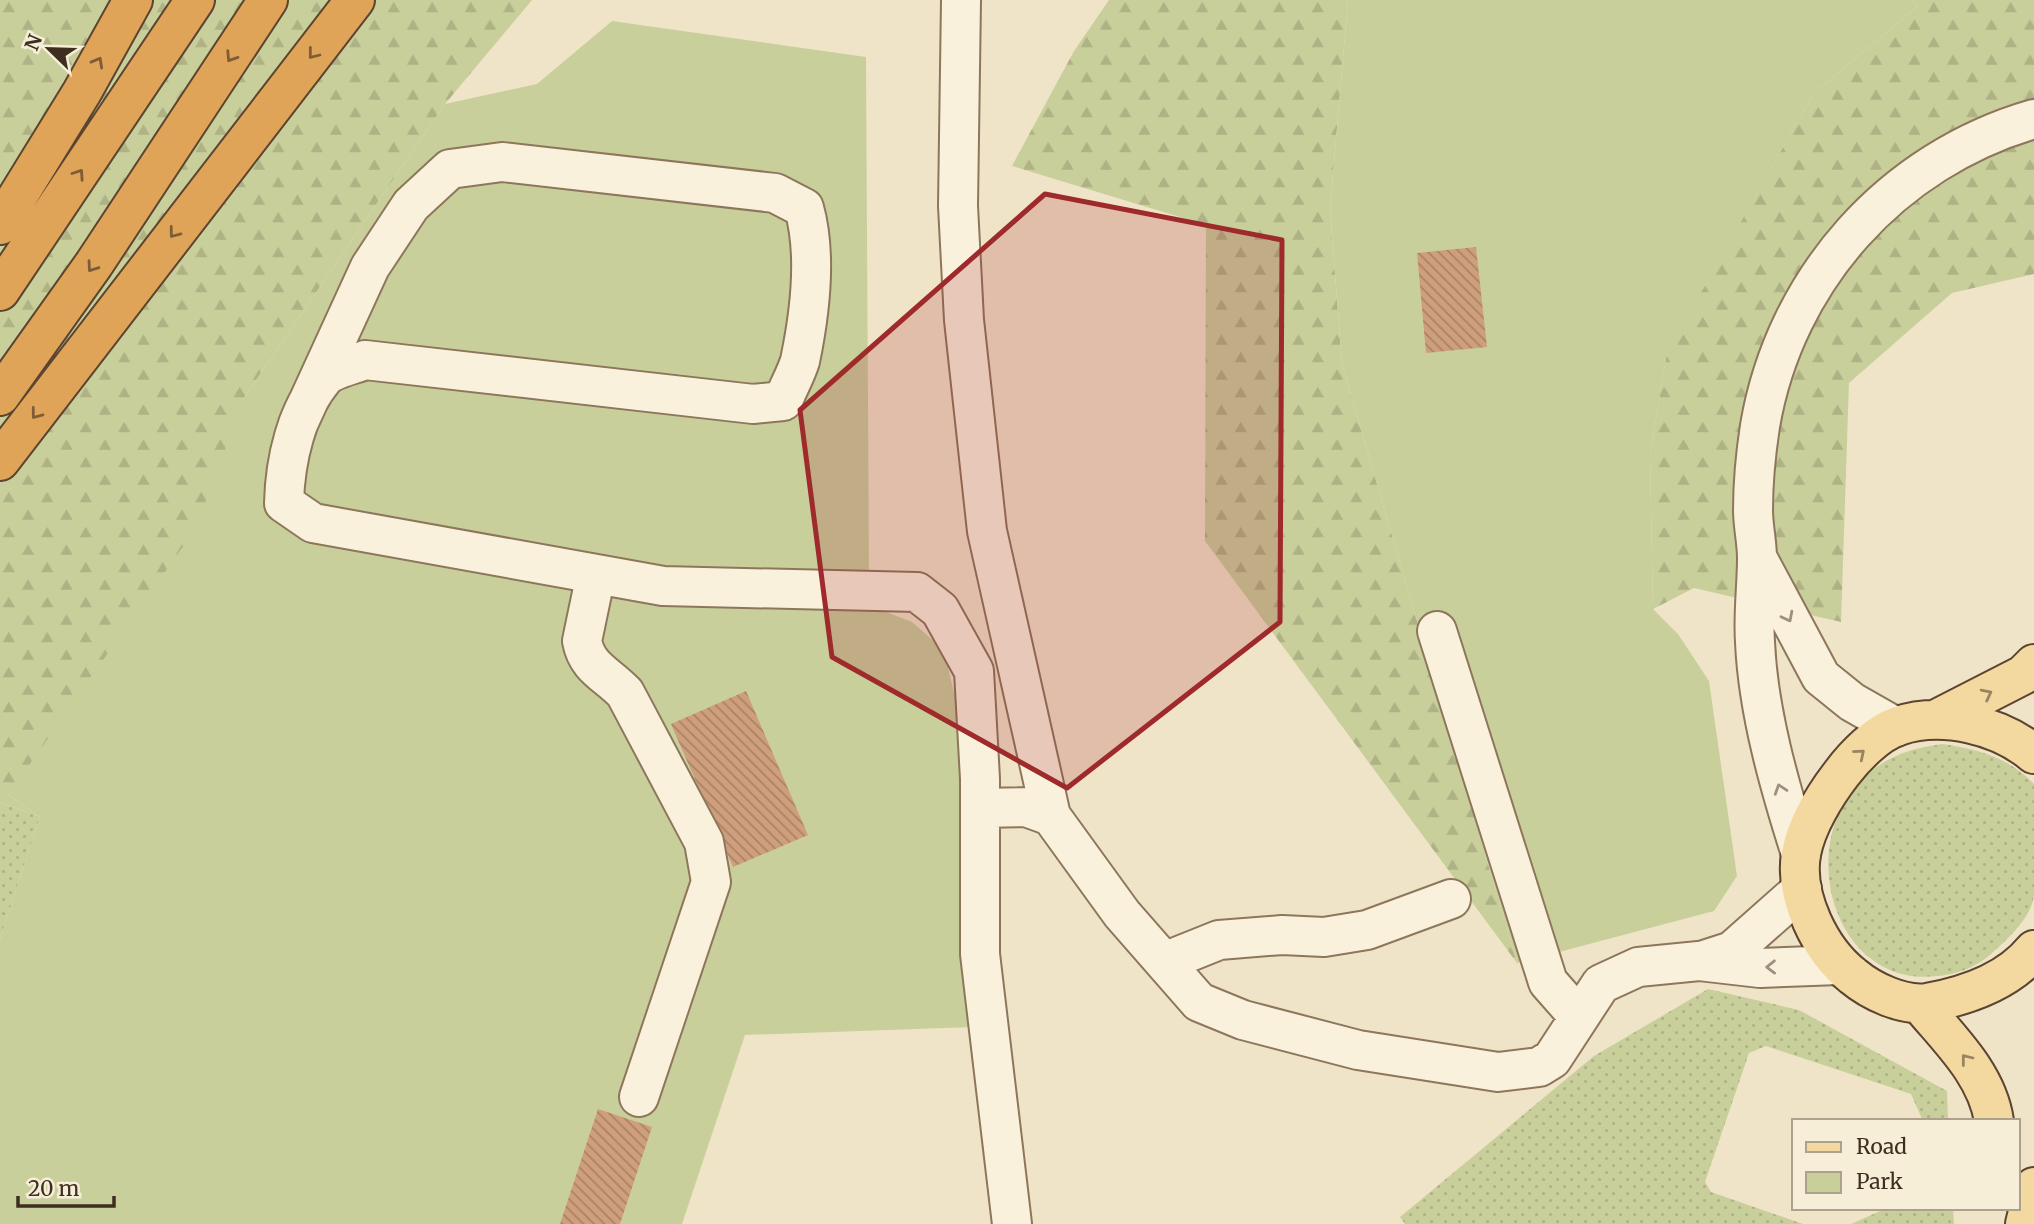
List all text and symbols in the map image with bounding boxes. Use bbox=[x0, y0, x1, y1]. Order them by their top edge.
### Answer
north arrow bbox=[14, 14, 84, 84]
text: N bbox=[19, 31, 47, 54]
one-way arrow bbox=[309, 46, 322, 58]
one-way arrow bbox=[226, 49, 239, 62]
one-way arrow bbox=[90, 56, 103, 69]
one-way arrow bbox=[71, 168, 84, 181]
one-way arrow bbox=[169, 226, 182, 238]
one-way arrow bbox=[88, 259, 100, 272]
one-way arrow bbox=[31, 406, 44, 419]
one-way arrow bbox=[1779, 610, 1793, 622]
one-way arrow bbox=[1980, 688, 1992, 702]
one-way arrow bbox=[1851, 750, 1864, 762]
one-way arrow bbox=[1774, 783, 1789, 795]
one-way arrow bbox=[1765, 959, 1775, 975]
one-way arrow bbox=[1962, 1055, 1975, 1067]
legend bbox=[1792, 1119, 2020, 1210]
text: Road bbox=[1856, 1133, 1907, 1160]
scale bar bbox=[18, 1164, 114, 1208]
text: Park bbox=[1856, 1168, 1903, 1195]
text: 20 m bbox=[28, 1175, 80, 1202]

